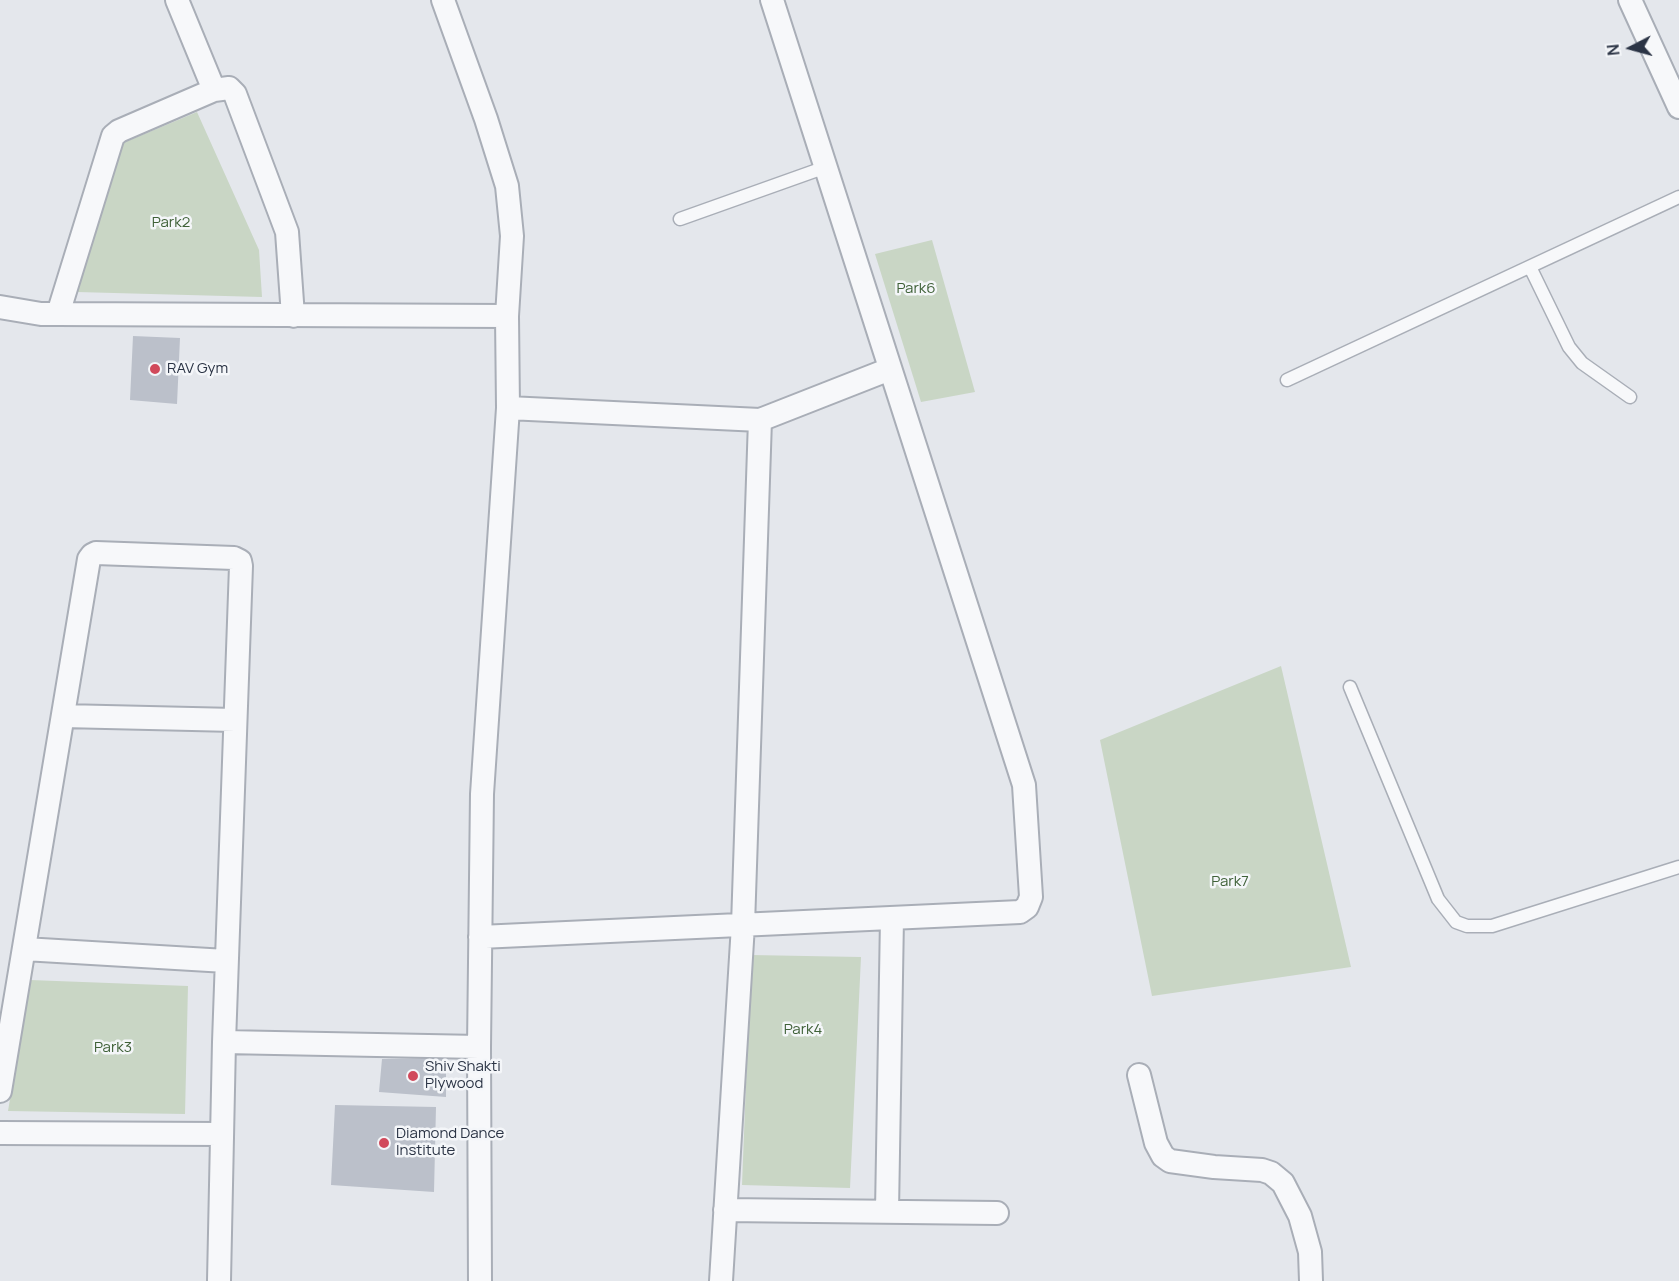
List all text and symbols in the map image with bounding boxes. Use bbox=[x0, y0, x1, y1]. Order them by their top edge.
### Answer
north arrow bbox=[1601, 18, 1661, 78]
text: N bbox=[1602, 43, 1625, 57]
park label: Park2 bbox=[152, 214, 190, 232]
park label: Park6 bbox=[896, 280, 936, 298]
place label: RAV Gym bbox=[167, 360, 228, 378]
marker: RAV Gym bbox=[148, 362, 162, 376]
park label: Park7 bbox=[1211, 873, 1249, 891]
park label: Park4 bbox=[784, 1021, 822, 1039]
park label: Park3 bbox=[94, 1039, 132, 1057]
place label: Shiv Shakti Plywood bbox=[425, 1058, 501, 1093]
marker: Shiv Shakti Plywood bbox=[406, 1069, 420, 1083]
place label: Diamond Dance Institute bbox=[396, 1125, 504, 1160]
marker: Diamond Dance Institute bbox=[377, 1136, 391, 1150]

